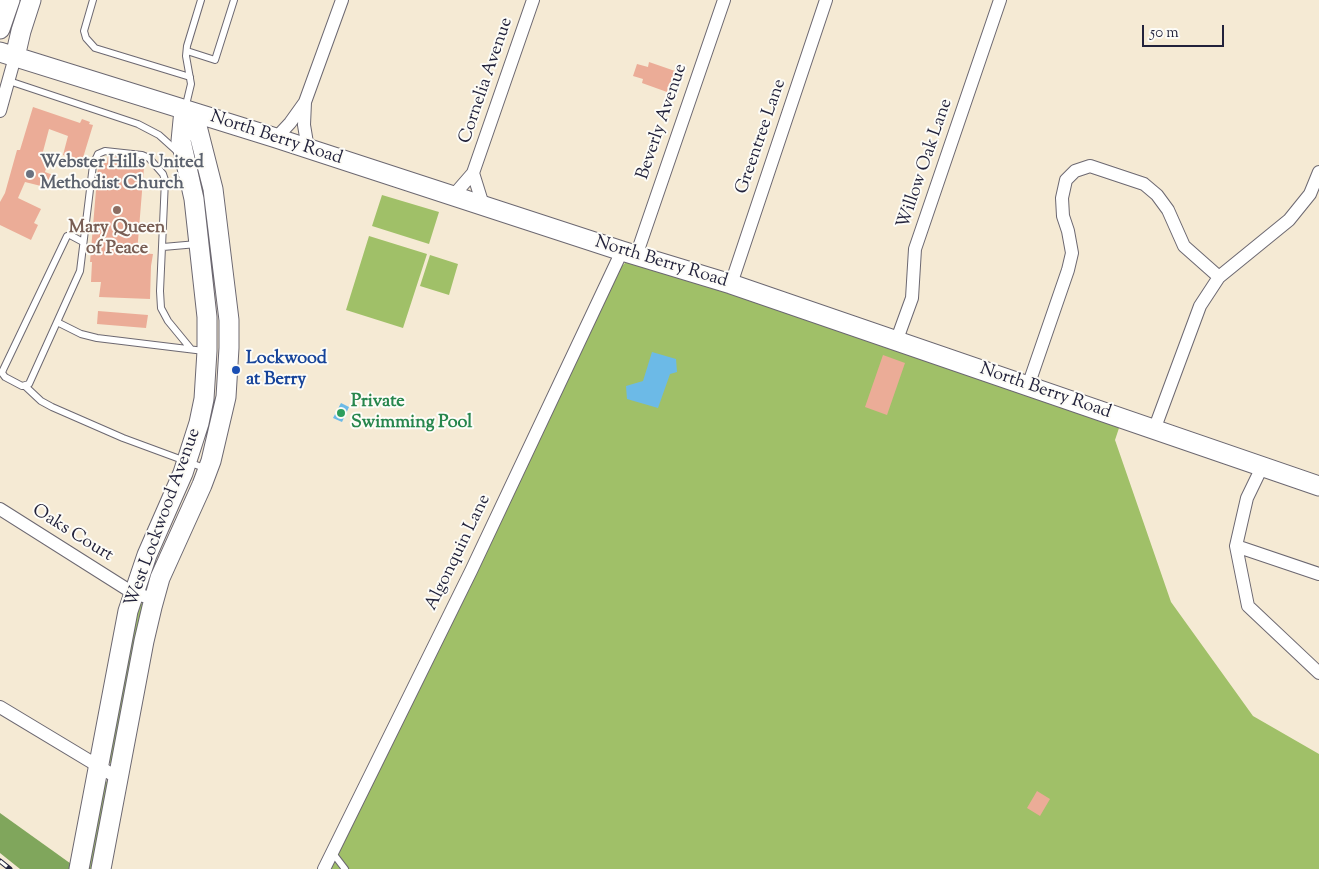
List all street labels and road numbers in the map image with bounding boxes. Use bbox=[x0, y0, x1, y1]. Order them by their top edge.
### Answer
street label: Cornelia Avenue bbox=[455, 15, 519, 147]
street label: Beverly Avenue bbox=[633, 61, 693, 183]
street label: Greentree Lane bbox=[732, 77, 792, 197]
street label: Willow Oak Lane bbox=[894, 96, 958, 232]
street label: North Berry Road bbox=[207, 107, 345, 171]
street label: North Berry Road bbox=[592, 233, 730, 293]
street label: North Berry Road bbox=[976, 359, 1114, 425]
street label: West Lockwood Avenue bbox=[122, 426, 206, 610]
street label: Algonquin Lane bbox=[422, 492, 496, 614]
street label: Oaks Court bbox=[27, 501, 117, 567]

